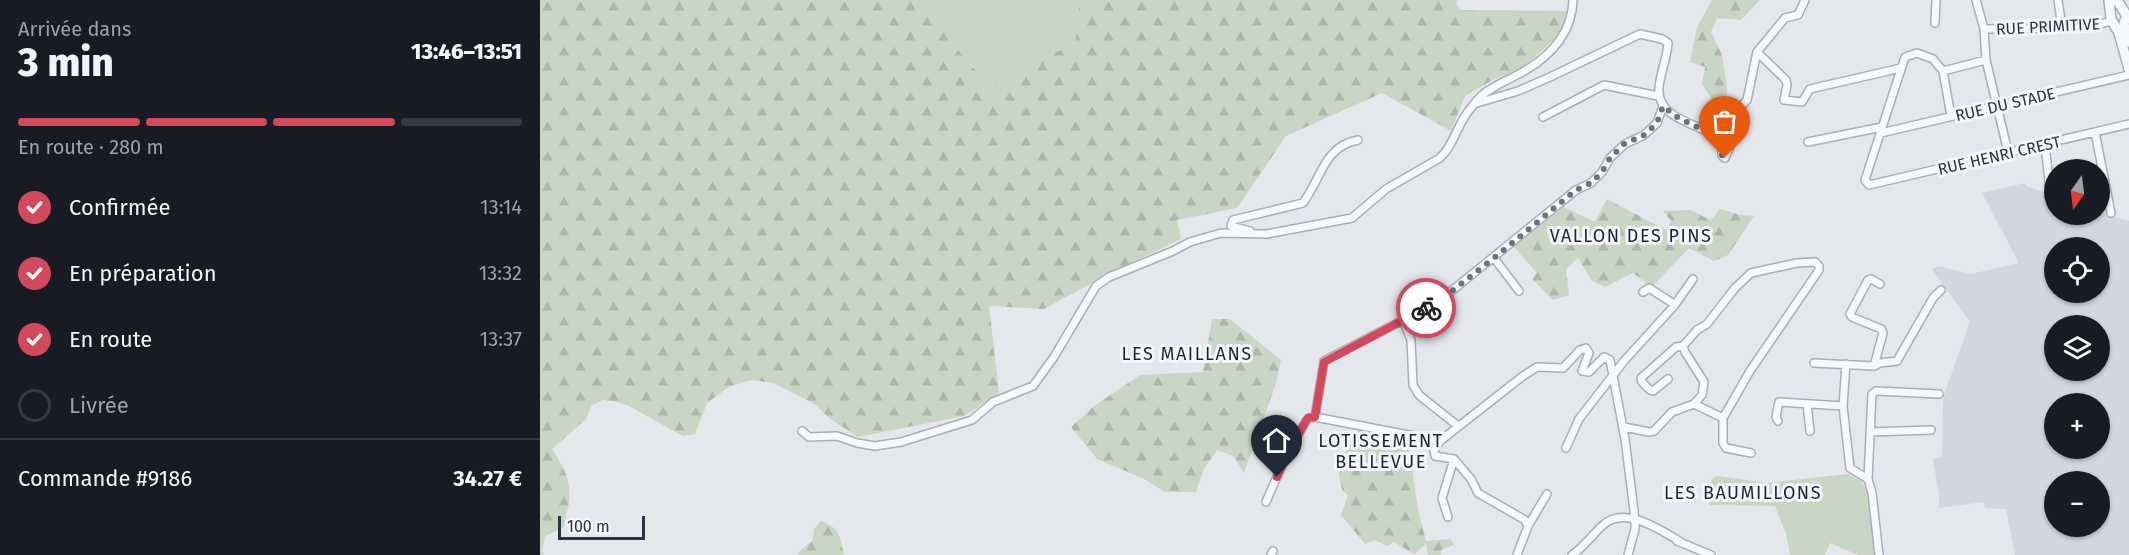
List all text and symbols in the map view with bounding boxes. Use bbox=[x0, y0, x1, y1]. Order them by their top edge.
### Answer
street label: RUE PRIMITIVE bbox=[1995, 14, 2101, 39]
text: Arrivée dans bbox=[18, 17, 131, 41]
text: 13:46–13:51 bbox=[411, 38, 522, 65]
text: 3 min bbox=[18, 40, 114, 86]
street label: RUE DU STADE bbox=[1953, 84, 2057, 125]
pin bbox=[1699, 96, 1750, 158]
icon: bag bbox=[1708, 105, 1741, 138]
street label: RUE HENRI CREST bbox=[1936, 132, 2063, 179]
text: En route · 280 m bbox=[18, 135, 164, 159]
north arrow bbox=[2044, 159, 2110, 225]
map controls bbox=[2044, 159, 2110, 537]
icon: check bbox=[18, 191, 51, 224]
text: Confirmée bbox=[69, 194, 171, 221]
text: 13:14 bbox=[480, 195, 522, 219]
district label: VALLON DES PINS bbox=[1550, 225, 1712, 247]
button: locate bbox=[2044, 237, 2110, 303]
icon: check bbox=[18, 257, 51, 290]
text: En préparation bbox=[69, 260, 217, 287]
text: 13:32 bbox=[479, 261, 522, 285]
courier bbox=[1396, 278, 1456, 338]
icon: bike bbox=[1410, 292, 1443, 325]
button: layers bbox=[2044, 315, 2110, 381]
icon: check bbox=[18, 323, 51, 356]
text: En route bbox=[69, 326, 152, 353]
text: 13:37 bbox=[480, 327, 522, 351]
district label: LES MAILLANS bbox=[1122, 343, 1252, 365]
text: Livrée bbox=[69, 392, 129, 419]
button: + bbox=[2044, 393, 2110, 459]
pin bbox=[1251, 415, 1302, 477]
icon: home bbox=[1260, 424, 1293, 457]
district label: LOTISSEMENT BELLEVUE bbox=[1318, 430, 1444, 473]
text: Commande #9186 bbox=[18, 465, 192, 492]
text: 34.27 € bbox=[453, 465, 522, 492]
button: − bbox=[2044, 471, 2110, 537]
district label: LES BAUMILLONS bbox=[1664, 482, 1822, 504]
scale bar bbox=[558, 513, 645, 540]
text: 100 m bbox=[567, 517, 610, 536]

